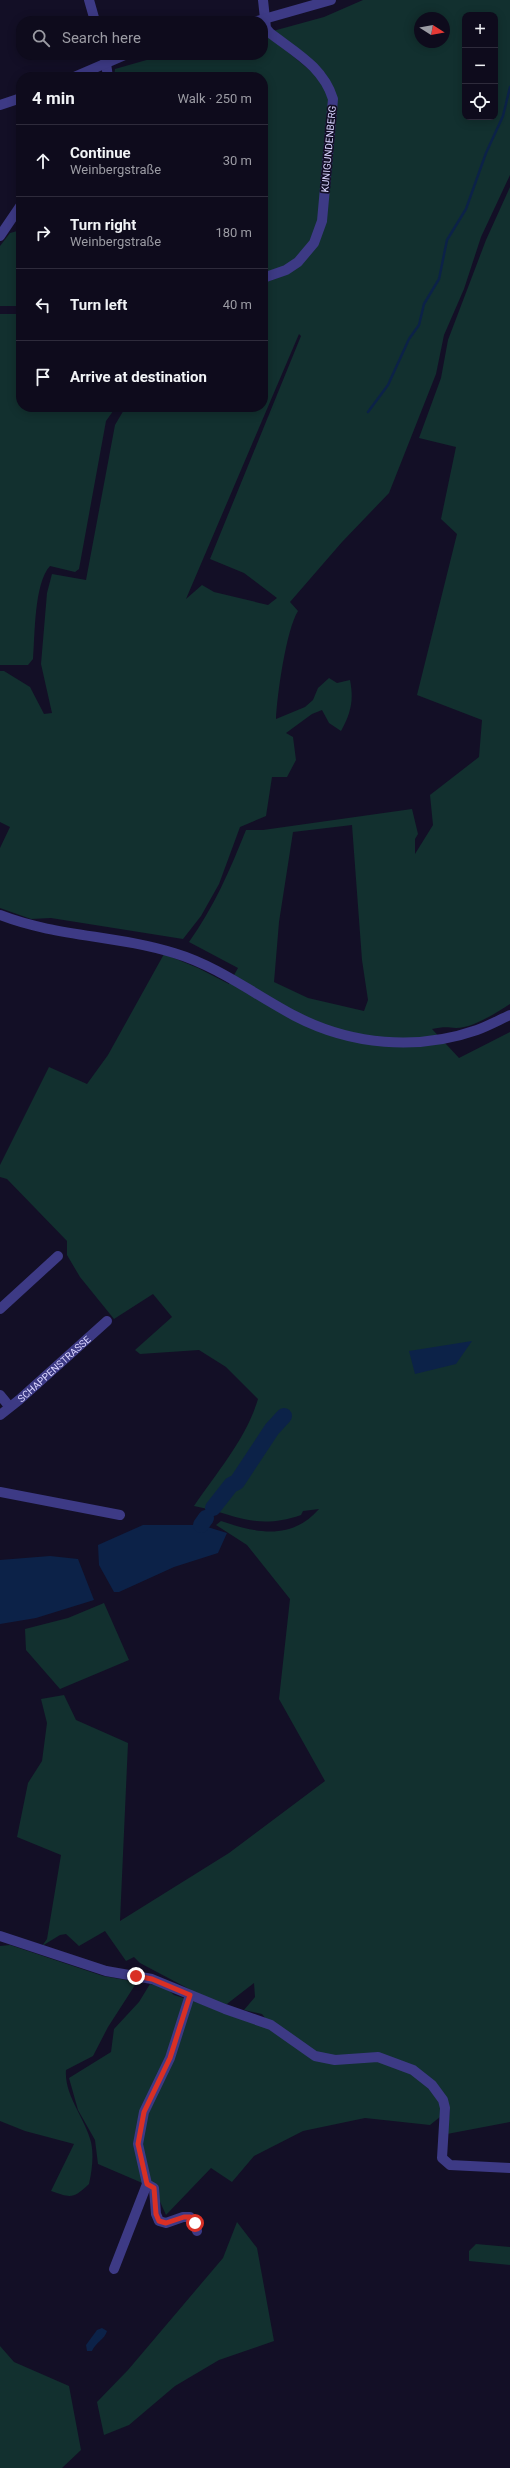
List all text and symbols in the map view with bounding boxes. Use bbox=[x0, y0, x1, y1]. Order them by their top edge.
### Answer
north arrow bbox=[414, 12, 450, 48]
map controls bbox=[462, 12, 498, 120]
button: + bbox=[462, 12, 498, 48]
search box bbox=[16, 16, 268, 60]
icon: search bbox=[30, 27, 52, 49]
text: Search here bbox=[62, 29, 141, 47]
button: − bbox=[462, 48, 498, 84]
button: locate bbox=[462, 84, 498, 120]
text: 4 min bbox=[32, 88, 75, 108]
text: Walk · 250 m bbox=[177, 91, 252, 106]
street label: KUNIGUNDENBERG bbox=[319, 105, 338, 193]
text: Continue bbox=[70, 144, 131, 162]
icon: ahead bbox=[32, 150, 54, 172]
text: 30 m bbox=[223, 153, 252, 168]
text: Weinbergstraße bbox=[70, 162, 161, 177]
text: Turn right bbox=[70, 216, 136, 234]
icon: right bbox=[32, 222, 54, 244]
text: 180 m bbox=[215, 225, 252, 240]
text: Weinbergstraße bbox=[70, 234, 161, 249]
icon: left bbox=[32, 294, 54, 316]
text: Turn left bbox=[70, 296, 127, 314]
text: 40 m bbox=[223, 297, 252, 312]
icon: arrive bbox=[32, 366, 54, 388]
text: Arrive at destination bbox=[70, 368, 207, 386]
street label: SCHAPPENSTRASSE bbox=[16, 1333, 93, 1405]
route end bbox=[127, 1967, 145, 1985]
route start bbox=[186, 2214, 204, 2232]

